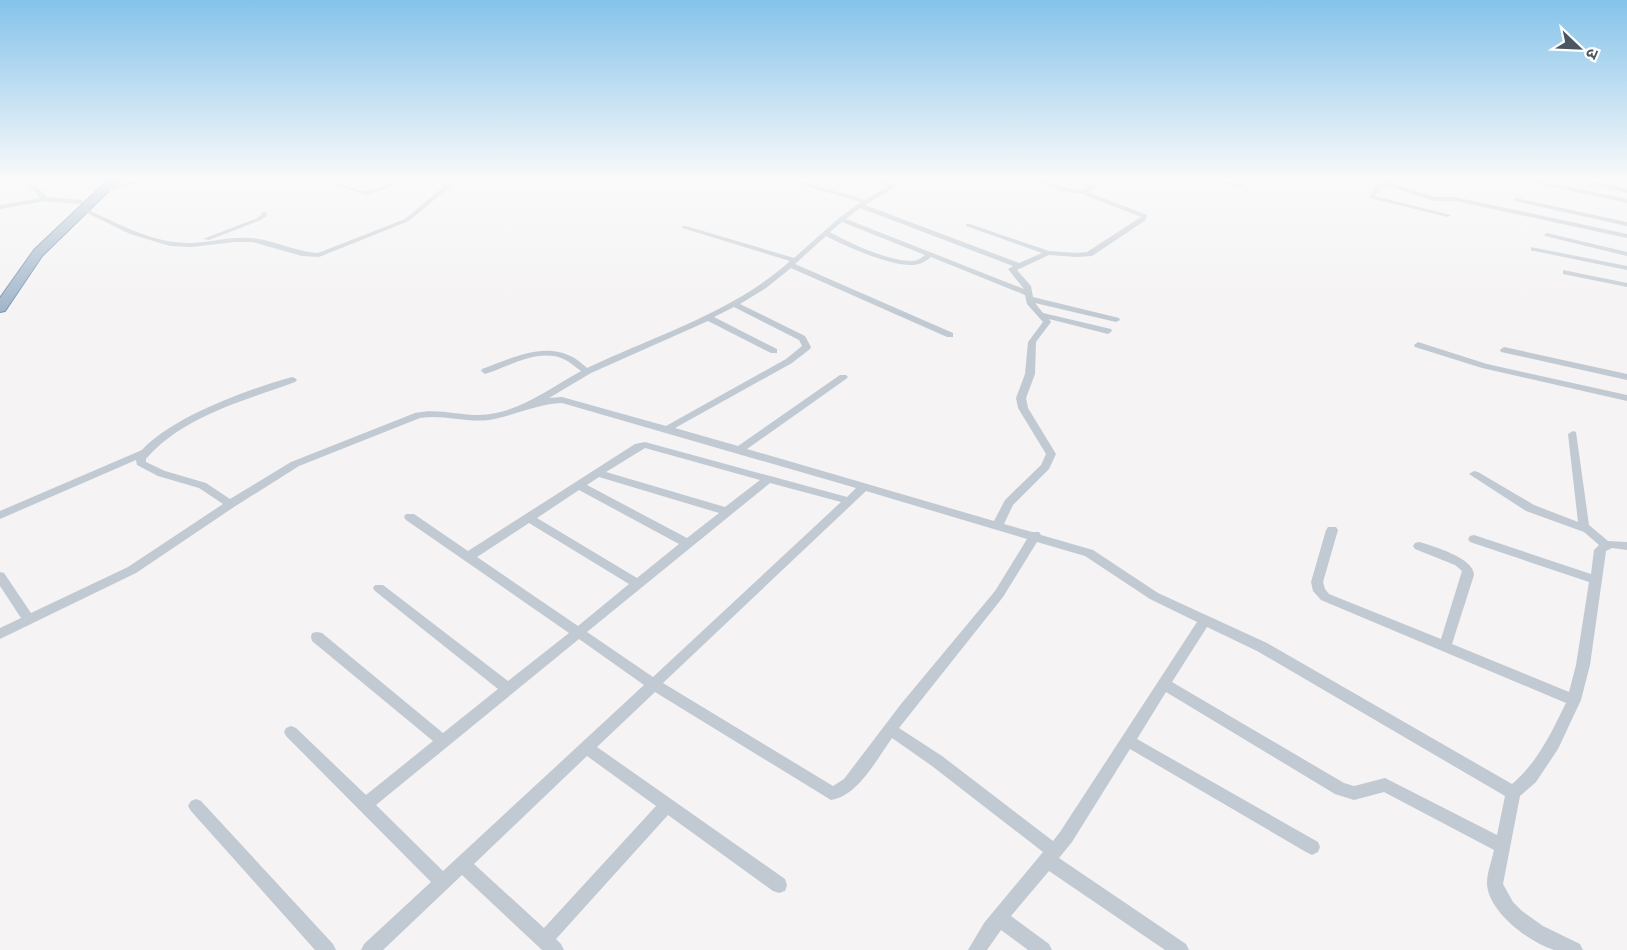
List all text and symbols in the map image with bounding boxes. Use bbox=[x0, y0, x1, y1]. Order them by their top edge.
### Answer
north arrow bbox=[1549, 18, 1609, 78]
text: उ bbox=[1582, 46, 1603, 62]

